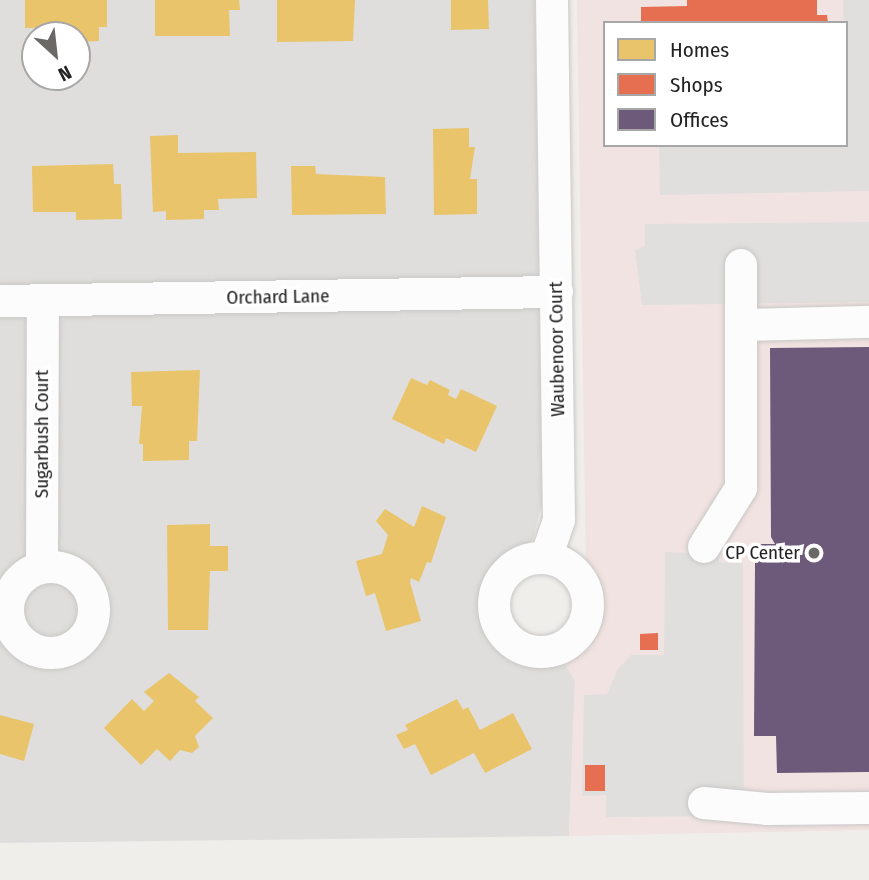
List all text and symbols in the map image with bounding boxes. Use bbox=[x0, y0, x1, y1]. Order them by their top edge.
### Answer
north arrow bbox=[21, 21, 91, 91]
legend bbox=[603, 21, 848, 147]
text: Homes bbox=[670, 37, 729, 63]
text: N bbox=[55, 61, 75, 86]
text: Shops bbox=[670, 72, 723, 98]
text: Offices bbox=[670, 107, 729, 133]
street label: Waubenoor Court bbox=[544, 281, 570, 417]
street label: Orchard Lane bbox=[226, 285, 330, 309]
street label: Sugarbush Court bbox=[31, 370, 53, 498]
place label: CP Center bbox=[725, 542, 800, 564]
marker: CP Center bbox=[806, 545, 822, 561]

